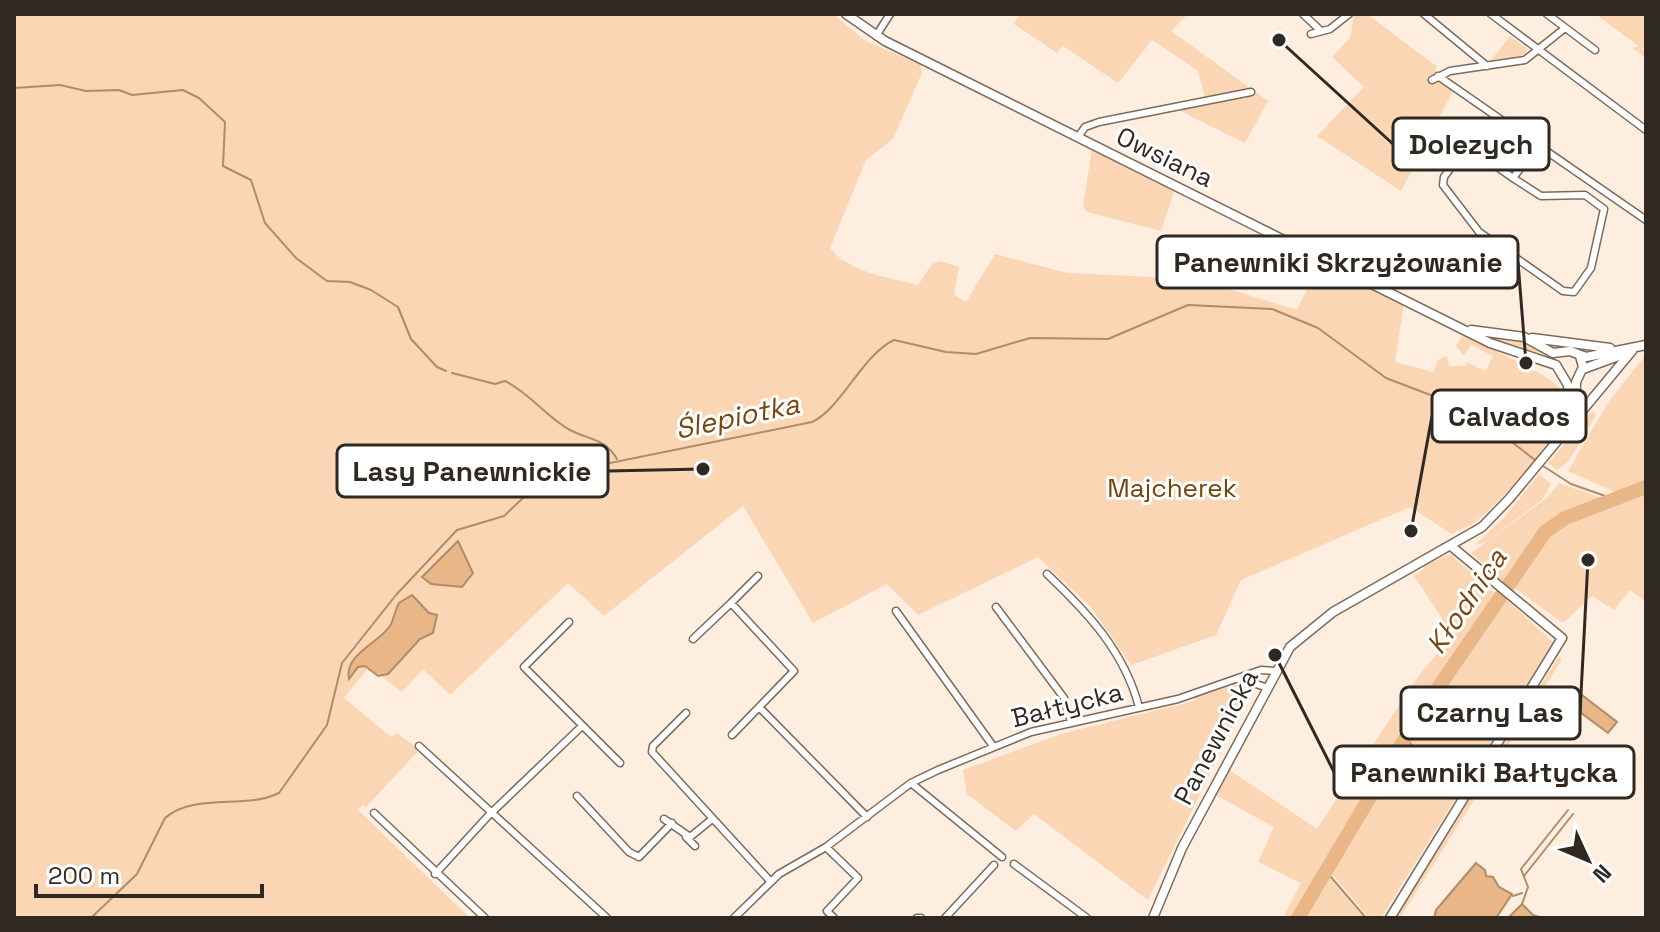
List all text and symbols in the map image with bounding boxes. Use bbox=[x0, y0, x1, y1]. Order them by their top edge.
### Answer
callout: Dolezych bbox=[1393, 118, 1549, 170]
street label: Owsiana bbox=[1111, 119, 1219, 195]
text: Dolezych bbox=[1409, 126, 1533, 162]
callout: Panewniki Skrzyżowanie bbox=[1157, 236, 1518, 288]
text: Panewniki Skrzyżowanie bbox=[1173, 244, 1503, 280]
water label: Ślepiotka bbox=[672, 385, 803, 447]
callout: Calvados bbox=[1432, 390, 1586, 442]
text: Calvados bbox=[1448, 398, 1570, 434]
callout: Lasy Panewnickie bbox=[337, 445, 608, 497]
text: Lasy Panewnickie bbox=[353, 453, 591, 489]
park label: Majcherek bbox=[1107, 471, 1237, 505]
water label: Kłodnica bbox=[1418, 541, 1515, 661]
street label: Panewnicka bbox=[1166, 663, 1266, 811]
street label: Bałtycka bbox=[1008, 675, 1126, 735]
callout: Czarny Las bbox=[1401, 687, 1580, 739]
text: Czarny Las bbox=[1416, 694, 1564, 730]
callout: Panewniki Bałtycka bbox=[1334, 746, 1634, 798]
text: Panewniki Bałtycka bbox=[1350, 754, 1618, 790]
north arrow bbox=[1548, 820, 1628, 900]
scale bar bbox=[36, 848, 262, 898]
text: N bbox=[1587, 859, 1618, 889]
text: 200 m bbox=[48, 860, 120, 891]

